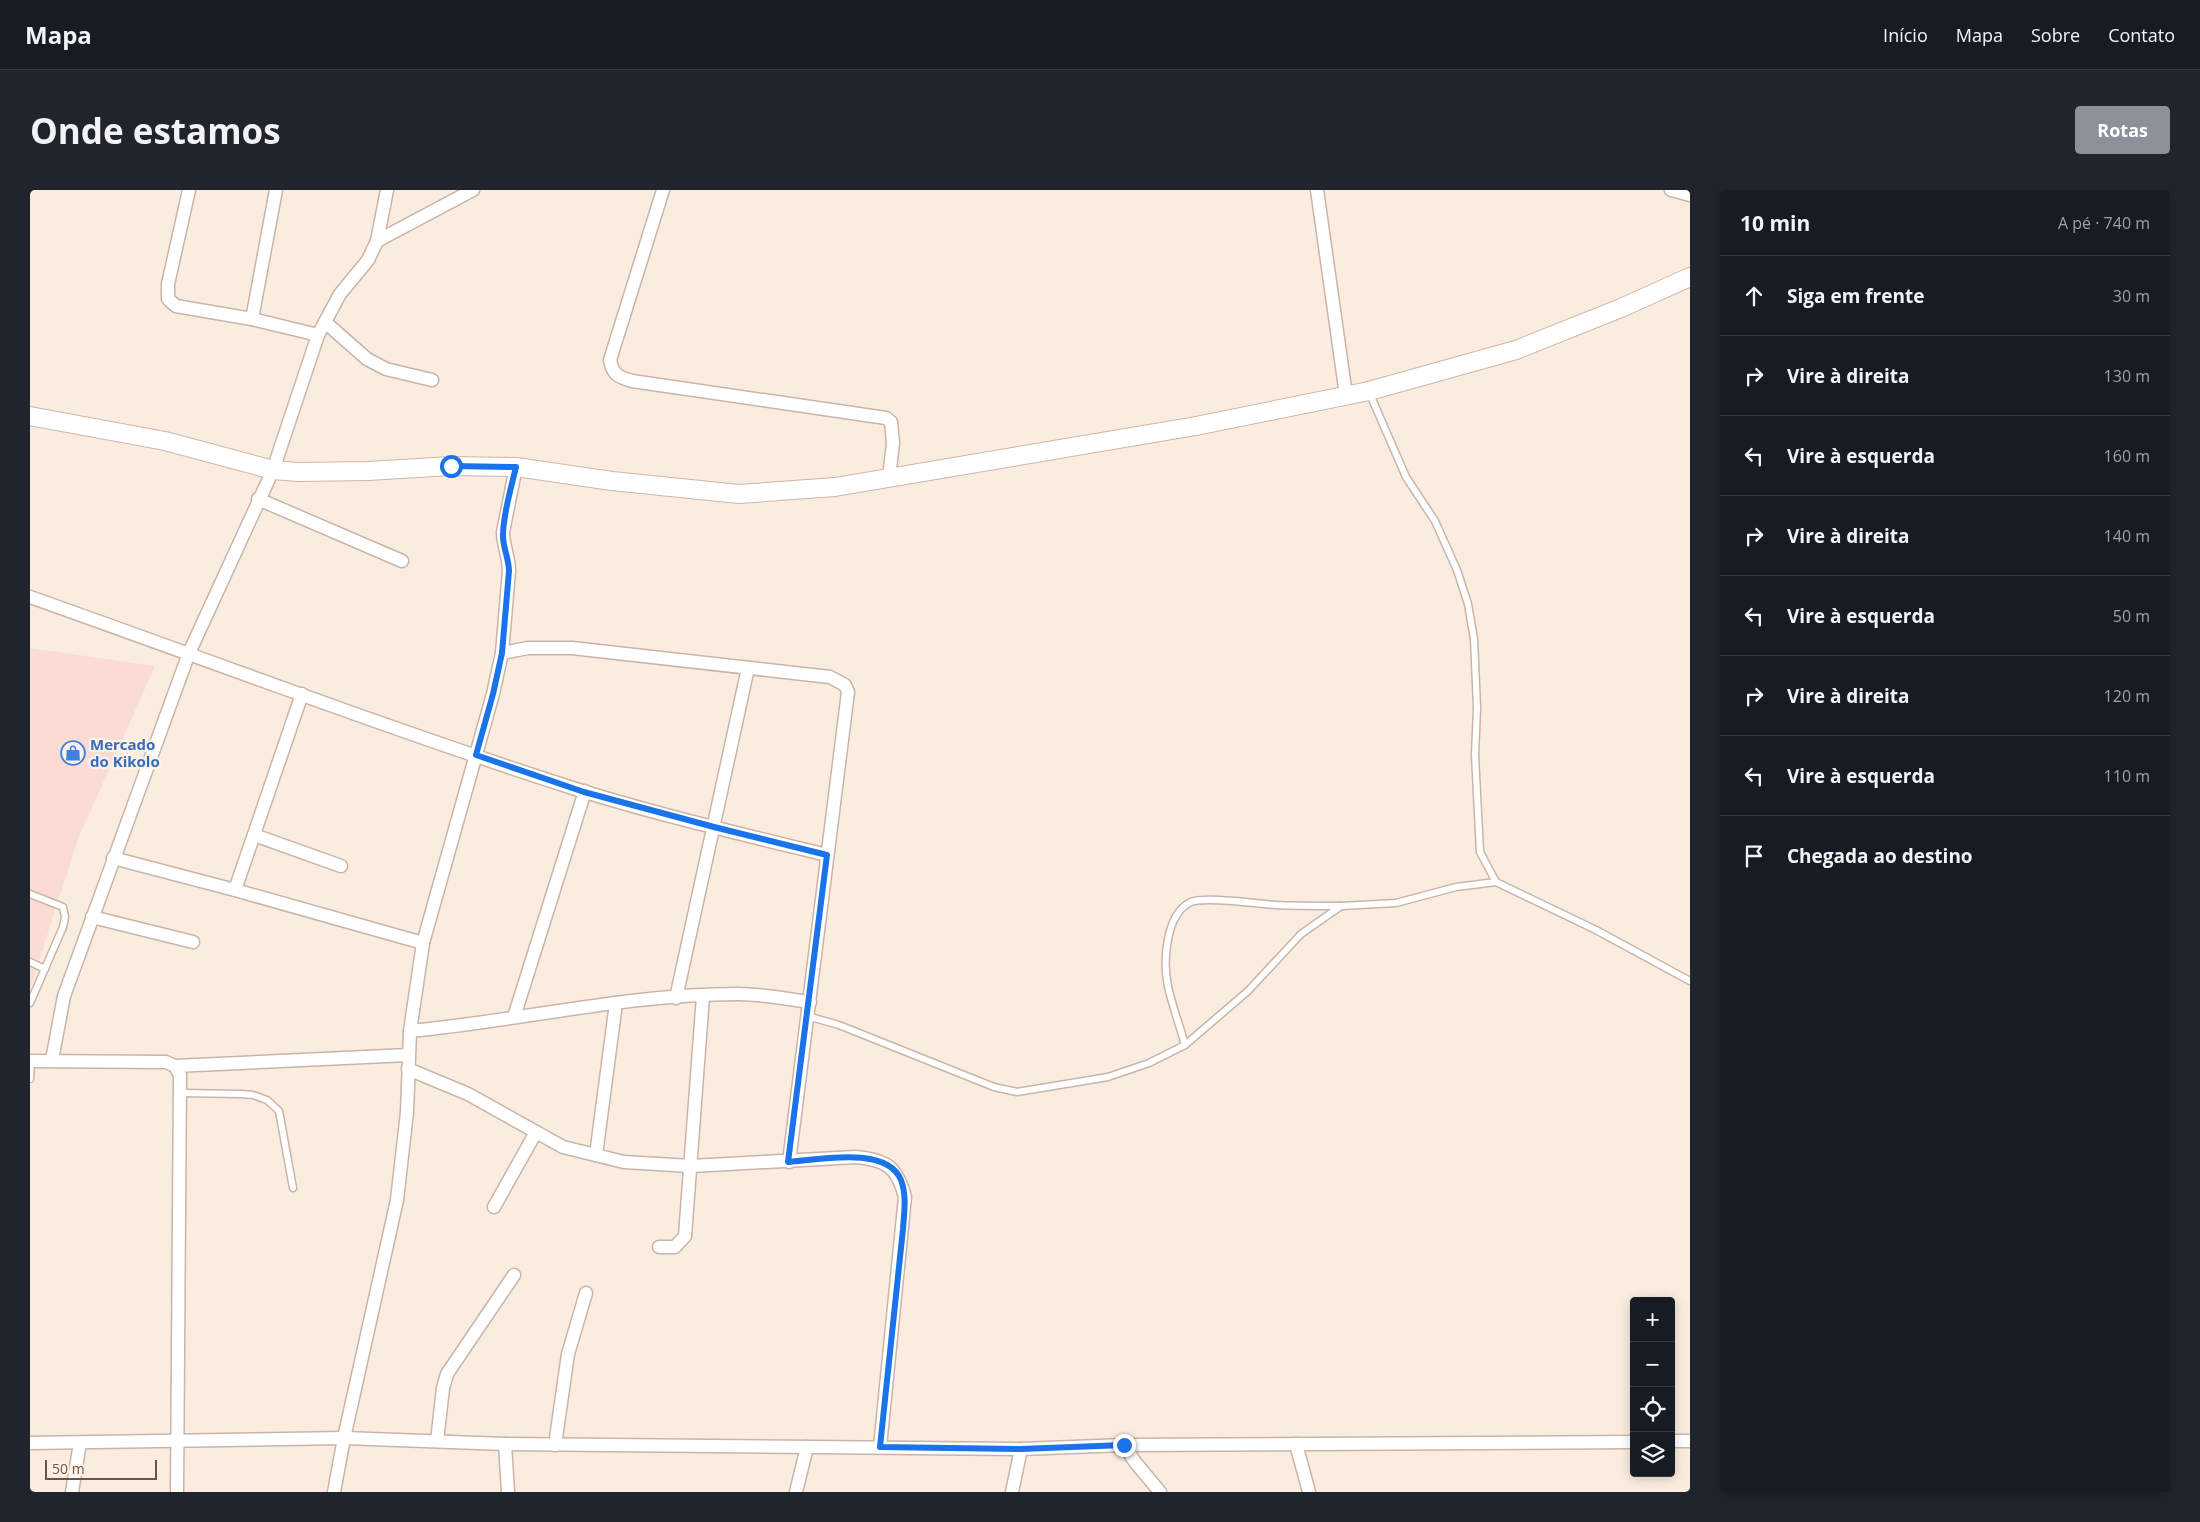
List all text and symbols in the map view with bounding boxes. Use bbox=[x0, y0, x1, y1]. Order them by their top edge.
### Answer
text: Mapa bbox=[25, 18, 92, 51]
text: Início bbox=[1883, 23, 1928, 47]
text: Mapa bbox=[1956, 23, 2003, 47]
text: Sobre bbox=[2031, 23, 2080, 47]
text: Contato bbox=[2108, 23, 2175, 47]
button: Rotas bbox=[2075, 106, 2170, 154]
text: Onde estamos bbox=[30, 107, 281, 154]
text: 10 min bbox=[1740, 209, 1810, 237]
text: A pé · 740 m bbox=[2058, 212, 2150, 234]
icon: ahead bbox=[1740, 282, 1768, 310]
text: Siga em frente bbox=[1787, 283, 1924, 309]
text: 30 m bbox=[2113, 285, 2150, 307]
icon: right bbox=[1740, 362, 1768, 390]
text: Vire à direita bbox=[1787, 363, 1910, 389]
text: 130 m bbox=[2104, 365, 2150, 387]
icon: left bbox=[1740, 442, 1768, 470]
text: Vire à esquerda bbox=[1787, 443, 1935, 469]
text: 160 m bbox=[2104, 445, 2150, 467]
route start bbox=[440, 455, 463, 478]
icon: right bbox=[1740, 522, 1768, 550]
text: Vire à direita bbox=[1787, 523, 1910, 549]
text: 140 m bbox=[2104, 525, 2150, 547]
icon: left bbox=[1740, 602, 1768, 630]
text: Vire à esquerda bbox=[1787, 603, 1935, 629]
text: 50 m bbox=[2113, 605, 2150, 627]
icon: right bbox=[1740, 682, 1768, 710]
text: Vire à direita bbox=[1787, 683, 1910, 709]
text: 120 m bbox=[2104, 685, 2150, 707]
place label: Mercado do Kikolo bbox=[90, 734, 160, 771]
shop icon: Mercado do Kikolo bbox=[60, 740, 86, 766]
icon: left bbox=[1740, 762, 1768, 790]
text: Vire à esquerda bbox=[1787, 763, 1935, 789]
text: 110 m bbox=[2104, 765, 2150, 787]
icon: arrive bbox=[1740, 842, 1768, 870]
text: Chegada ao destino bbox=[1787, 843, 1973, 869]
map controls bbox=[1630, 1297, 1675, 1477]
button: + bbox=[1630, 1297, 1675, 1342]
button: − bbox=[1630, 1342, 1675, 1387]
button: locate bbox=[1630, 1387, 1675, 1432]
button: layers bbox=[1630, 1432, 1675, 1477]
route end bbox=[1113, 1434, 1136, 1457]
scale bar bbox=[45, 1457, 158, 1480]
text: 50 m bbox=[52, 1459, 85, 1478]

